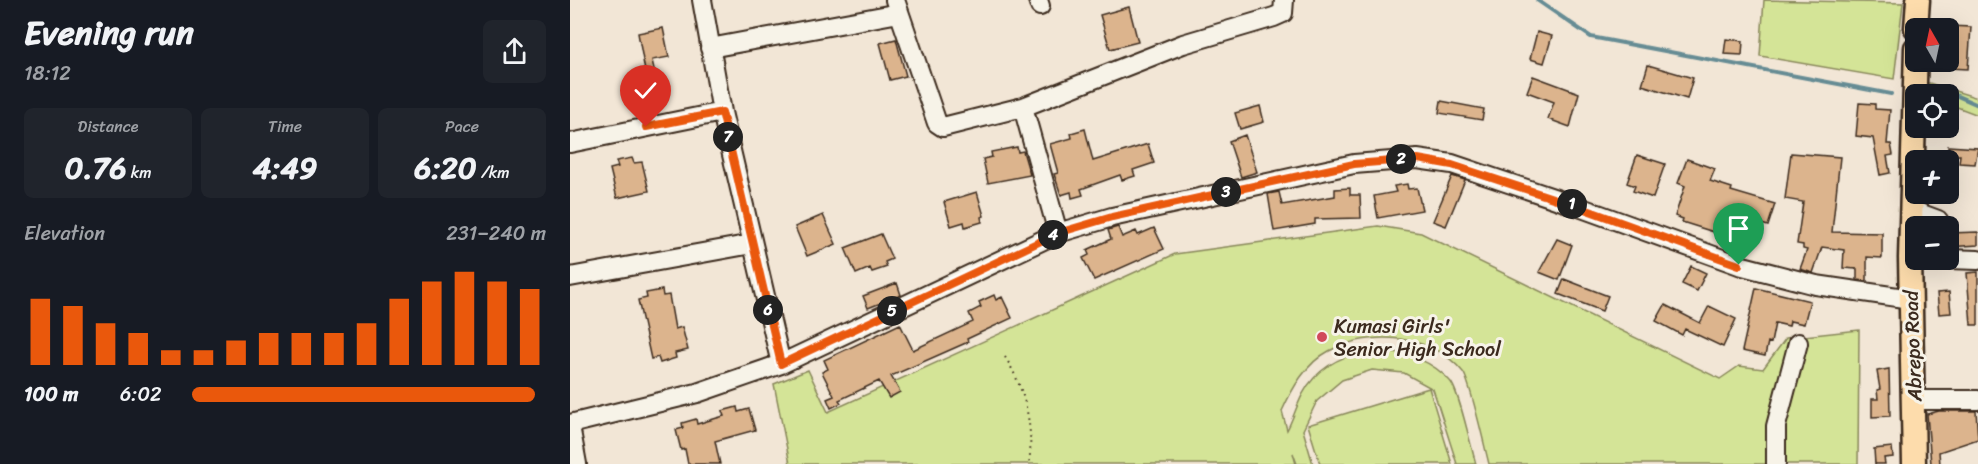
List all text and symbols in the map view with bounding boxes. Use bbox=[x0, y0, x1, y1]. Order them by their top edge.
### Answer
text: Evening run bbox=[24, 4, 194, 62]
north arrow bbox=[1905, 18, 1959, 72]
map controls bbox=[1905, 18, 1959, 270]
button: share bbox=[483, 20, 546, 83]
text: 18:12 bbox=[24, 56, 71, 91]
pin bbox=[620, 65, 671, 127]
icon: check bbox=[629, 74, 662, 107]
button: locate bbox=[1905, 84, 1959, 138]
text: Distance bbox=[78, 112, 138, 141]
text: Time bbox=[268, 112, 302, 141]
text: Pace bbox=[445, 112, 479, 141]
pin: 7 bbox=[713, 122, 743, 152]
text: 7 bbox=[723, 122, 733, 151]
text: 0.76 bbox=[64, 141, 127, 195]
text: 4:49 bbox=[253, 141, 317, 195]
text: 6:20 bbox=[414, 141, 477, 195]
pin: 2 bbox=[1386, 144, 1416, 174]
text: 2 bbox=[1396, 144, 1406, 173]
button: + bbox=[1905, 150, 1959, 204]
text: km bbox=[127, 158, 152, 187]
text: /km bbox=[477, 158, 510, 187]
pin: 3 bbox=[1211, 177, 1241, 207]
text: 3 bbox=[1222, 177, 1230, 206]
pin: 1 bbox=[1557, 189, 1587, 219]
text: 1 bbox=[1569, 189, 1575, 218]
pin bbox=[1713, 203, 1764, 265]
icon: arrive bbox=[1722, 212, 1755, 245]
text: Elevation bbox=[24, 216, 105, 251]
text: 231–240 m bbox=[446, 216, 546, 251]
button: − bbox=[1905, 216, 1959, 270]
pin: 4 bbox=[1038, 220, 1068, 250]
text: 4 bbox=[1048, 220, 1058, 249]
street label: Abrepo Road bbox=[1894, 288, 1932, 403]
pin: 6 bbox=[753, 295, 783, 325]
text: 6 bbox=[763, 295, 773, 324]
pin: 5 bbox=[877, 296, 907, 326]
text: 5 bbox=[887, 296, 897, 325]
place label: Kumasi Girls' Senior High School bbox=[1334, 309, 1502, 367]
marker: Kumasi Girls' Senior High School bbox=[1315, 330, 1329, 344]
text: 100 m bbox=[24, 377, 78, 412]
text: 6:02 bbox=[120, 377, 162, 412]

